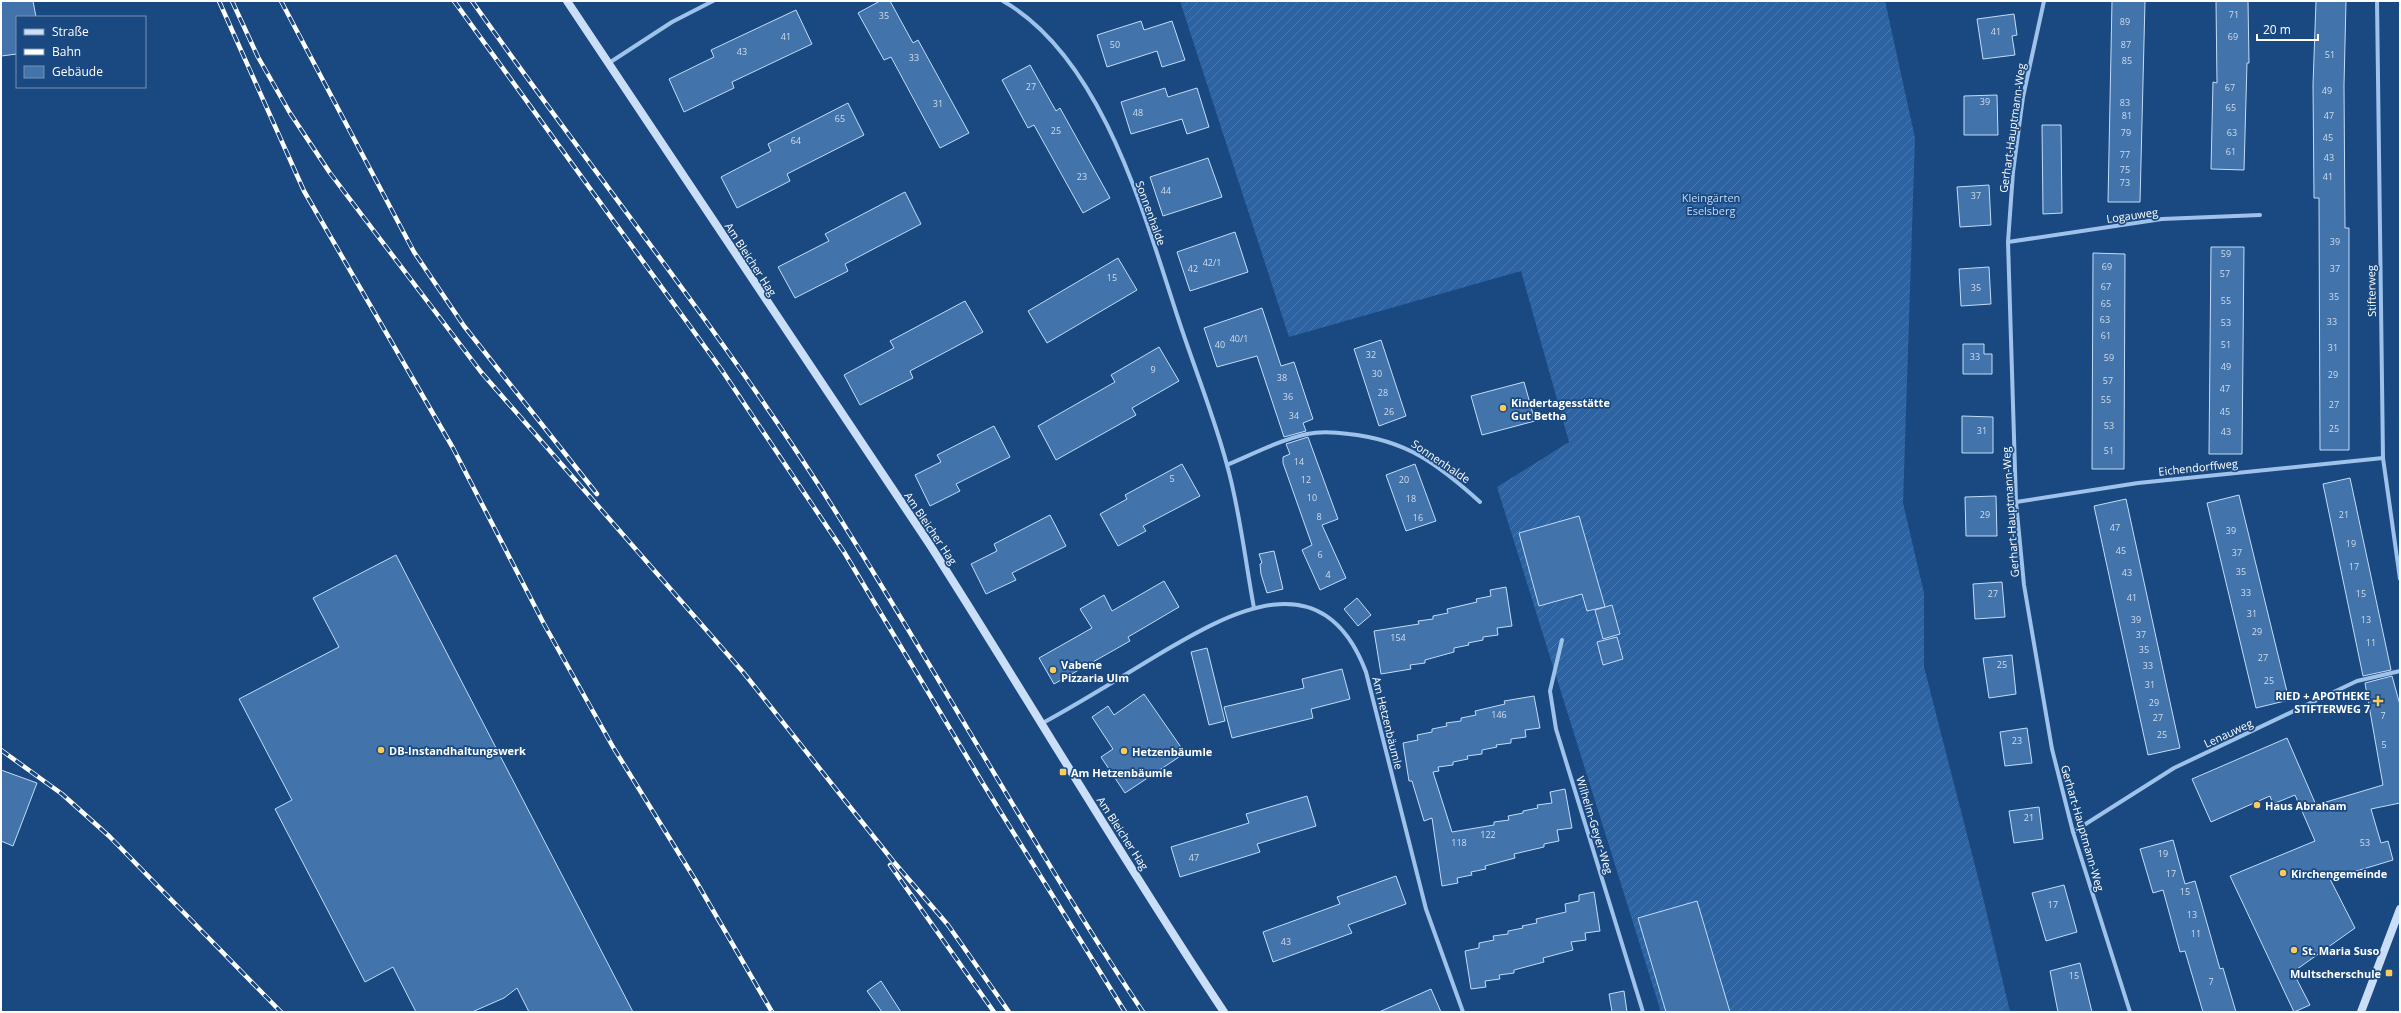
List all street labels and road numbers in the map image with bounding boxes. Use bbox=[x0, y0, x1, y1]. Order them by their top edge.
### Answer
street label: Gerhart-Hauptmann-Weg bbox=[1995, 62, 2029, 194]
street label: Sonnenhalde bbox=[1132, 179, 1170, 247]
street label: Logauweg bbox=[2105, 204, 2159, 226]
street label: Am Bleicher Hag bbox=[722, 219, 780, 299]
street label: Stifterweg bbox=[2363, 265, 2379, 317]
street label: Sonnenhalde bbox=[1409, 436, 1473, 486]
street label: Gerhart-Hauptmann-Weg bbox=[1998, 446, 2022, 578]
street label: Eichendorffweg bbox=[2158, 455, 2238, 479]
street label: Am Bleicher Hag bbox=[901, 489, 961, 567]
street label: Am Hetzenbäumle bbox=[1369, 675, 1407, 771]
street label: Lenauweg bbox=[2201, 715, 2255, 751]
street label: Gerhart-Hauptmann-Weg bbox=[2058, 763, 2108, 893]
street label: Wilhelm-Geyer-Weg bbox=[1573, 774, 1617, 876]
street label: Am Bleicher Hag bbox=[1094, 793, 1152, 873]

